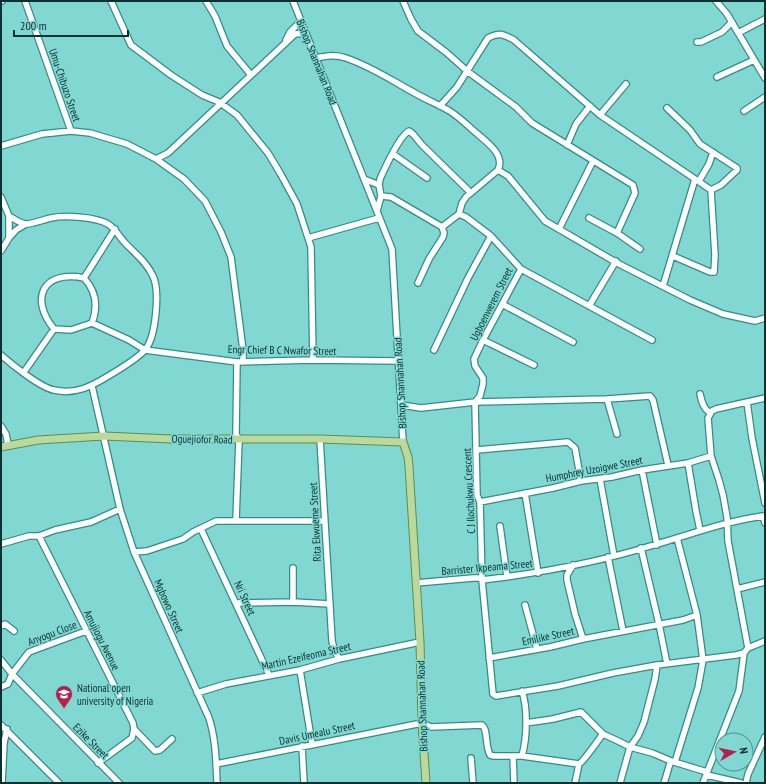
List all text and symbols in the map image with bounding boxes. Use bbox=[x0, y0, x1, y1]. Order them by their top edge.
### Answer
scale bar bbox=[14, 12, 128, 38]
street label: Bishop Shannahan Road bbox=[293, 17, 341, 107]
text: 200 m bbox=[20, 18, 47, 33]
street label: Umu-Chibuzo Street bbox=[46, 47, 84, 123]
street label: Ugboenwerem Street bbox=[467, 265, 515, 343]
street label: Bishop Shannahan Road bbox=[391, 337, 409, 429]
street label: Engr Chief B C Nwafor Street bbox=[228, 342, 336, 358]
street label: Oguejiofor Road bbox=[171, 431, 233, 447]
street label: C J Ilochukwu Crescent bbox=[460, 448, 478, 534]
street label: Humphrey Uzoigwe Street bbox=[544, 453, 644, 485]
street label: Rita Ekwueme Street bbox=[306, 482, 324, 562]
street label: Barrister Ikpeama Street bbox=[441, 556, 533, 578]
street label: Mgbowo Street bbox=[151, 577, 187, 635]
street label: Nri Street bbox=[231, 579, 259, 617]
street label: Amujiogu Avenue bbox=[81, 607, 123, 673]
street label: Anyogu Close bbox=[25, 617, 79, 649]
street label: Emilike Street bbox=[521, 624, 575, 648]
street label: Martin Ezeifeoma Street bbox=[260, 639, 352, 673]
street label: Bishop Shannahan Road bbox=[413, 660, 431, 752]
place label: National open university of Nigeria bbox=[77, 681, 153, 708]
school or university icon: National open university of Nigeria bbox=[54, 684, 74, 709]
street label: Davis Umealu Street bbox=[278, 718, 356, 748]
street label: Ezike Street bbox=[70, 720, 112, 762]
north arrow bbox=[714, 732, 754, 772]
text: N bbox=[736, 746, 751, 755]

